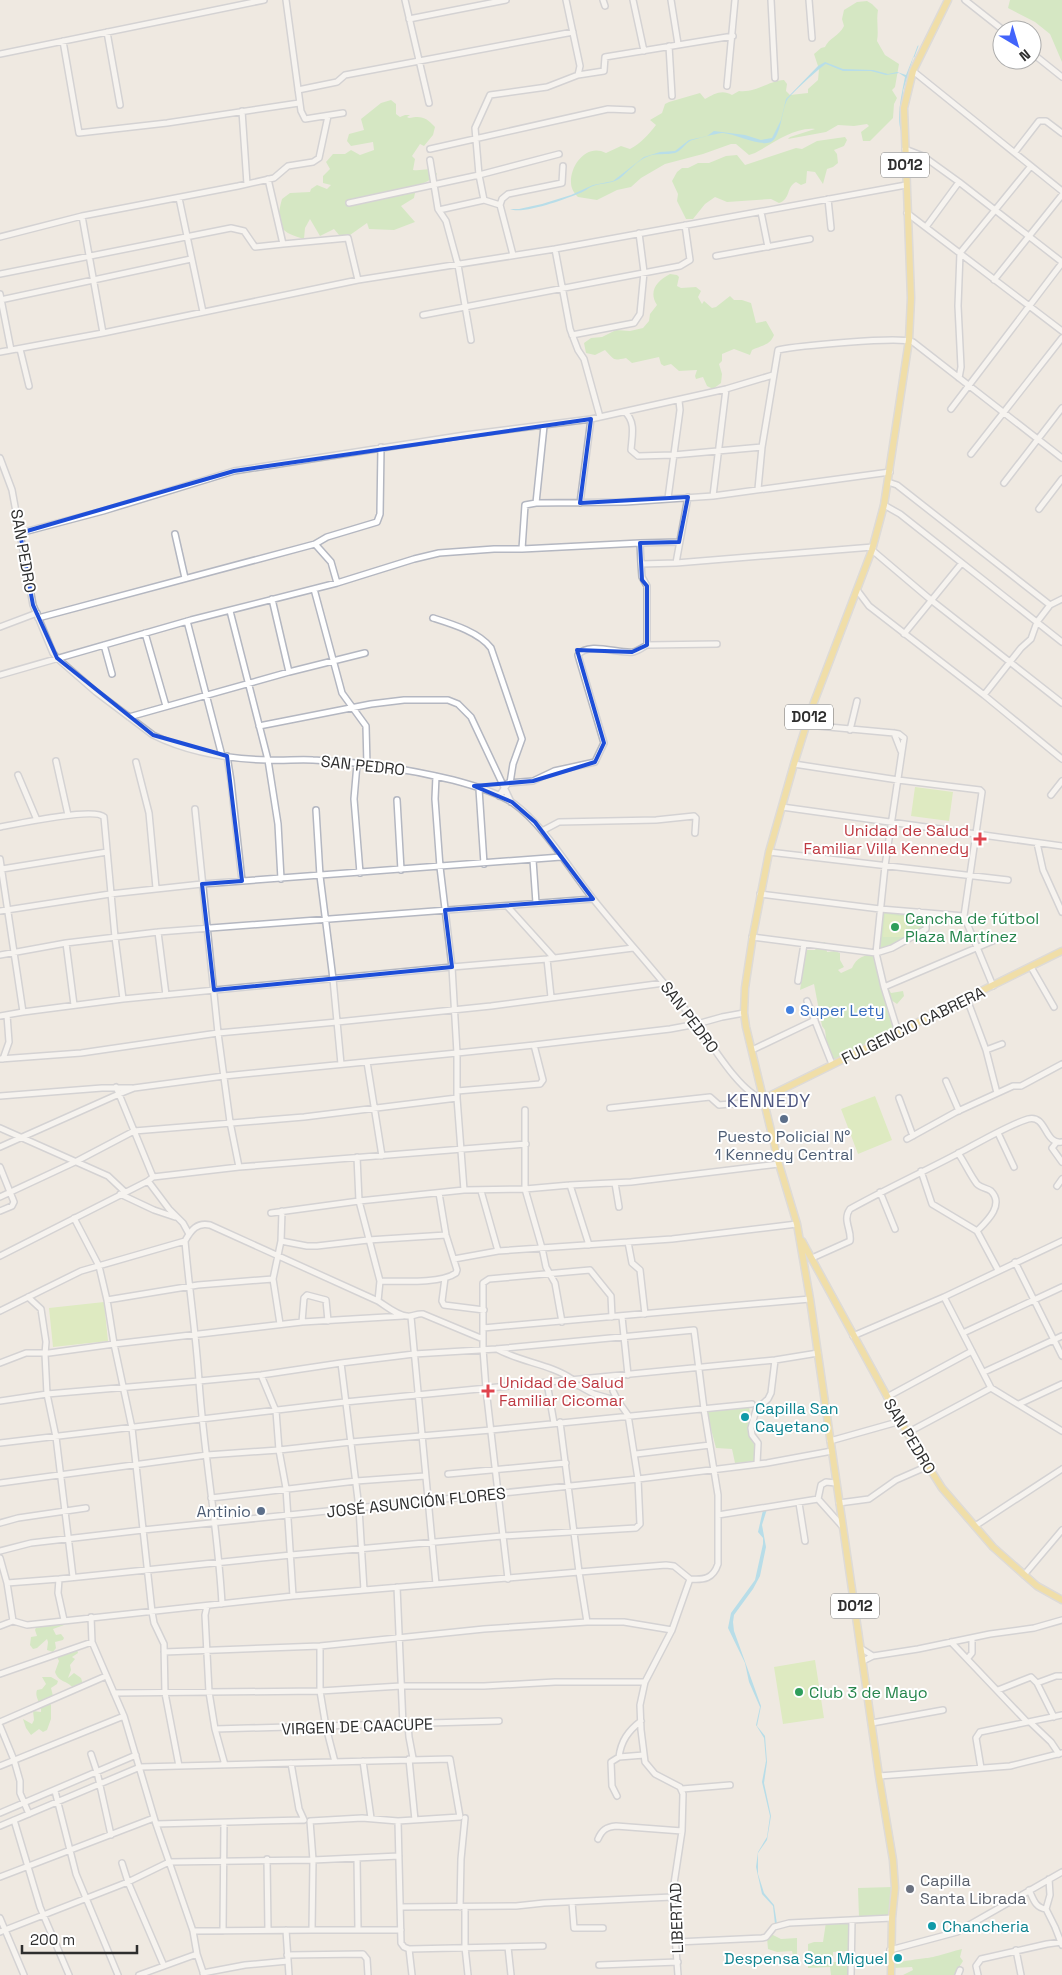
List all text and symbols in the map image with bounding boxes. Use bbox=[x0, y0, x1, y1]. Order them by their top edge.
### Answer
north arrow bbox=[992, 20, 1042, 70]
text: N bbox=[1016, 45, 1034, 65]
road number: D012 bbox=[881, 152, 929, 178]
street label: SAN PEDRO bbox=[6, 508, 41, 595]
road number: D012 bbox=[785, 704, 833, 730]
street label: SAN PEDRO bbox=[320, 751, 406, 780]
place label: Unidad de Salud Familiar Villa Kennedy bbox=[804, 820, 969, 859]
marker: Unidad de Salud Familiar Villa Kennedy bbox=[973, 832, 987, 846]
place label: Cancha de fútbol Plaza Martínez bbox=[905, 908, 1039, 947]
marker: Cancha de fútbol Plaza Martínez bbox=[889, 921, 901, 933]
street label: SAN PEDRO bbox=[656, 977, 723, 1057]
street label: FULGENCIO CABRERA bbox=[838, 982, 988, 1069]
place label: Super Lety bbox=[800, 1000, 885, 1021]
marker: Super Lety bbox=[784, 1004, 796, 1016]
district label: KENNEDY bbox=[727, 1089, 811, 1112]
marker: Puesto Policial N° 1 Kennedy Central bbox=[778, 1113, 790, 1125]
place label: Puesto Policial N° 1 Kennedy Central bbox=[715, 1126, 853, 1165]
place label: Unidad de Salud Familiar Cicomar bbox=[499, 1372, 624, 1411]
marker: Unidad de Salud Familiar Cicomar bbox=[481, 1384, 495, 1398]
street label: SAN PEDRO bbox=[879, 1395, 940, 1478]
place label: Capilla San Cayetano bbox=[755, 1398, 839, 1437]
marker: Capilla San Cayetano bbox=[739, 1411, 751, 1423]
street label: JOSÉ ASUNCIÓN FLORES bbox=[325, 1483, 507, 1522]
place label: Antinio bbox=[196, 1501, 251, 1522]
marker: Antinio bbox=[255, 1505, 267, 1517]
road number: D012 bbox=[831, 1594, 879, 1618]
place label: Club 3 de Mayo bbox=[809, 1682, 928, 1703]
marker: Club 3 de Mayo bbox=[793, 1686, 805, 1698]
street label: VIRGEN DE CAACUPE bbox=[281, 1713, 433, 1740]
place label: Capilla Santa Librada bbox=[920, 1870, 1026, 1909]
street label: LIBERTAD bbox=[665, 1882, 688, 1954]
marker: Capilla Santa Librada bbox=[904, 1883, 916, 1895]
place label: Chancheria bbox=[942, 1916, 1029, 1937]
marker: Chancheria bbox=[926, 1920, 938, 1932]
scale bar bbox=[22, 1922, 138, 1954]
text: 200 m bbox=[30, 1930, 75, 1949]
place label: Despensa San Miguel bbox=[724, 1948, 888, 1969]
marker: Despensa San Miguel bbox=[892, 1952, 904, 1964]

